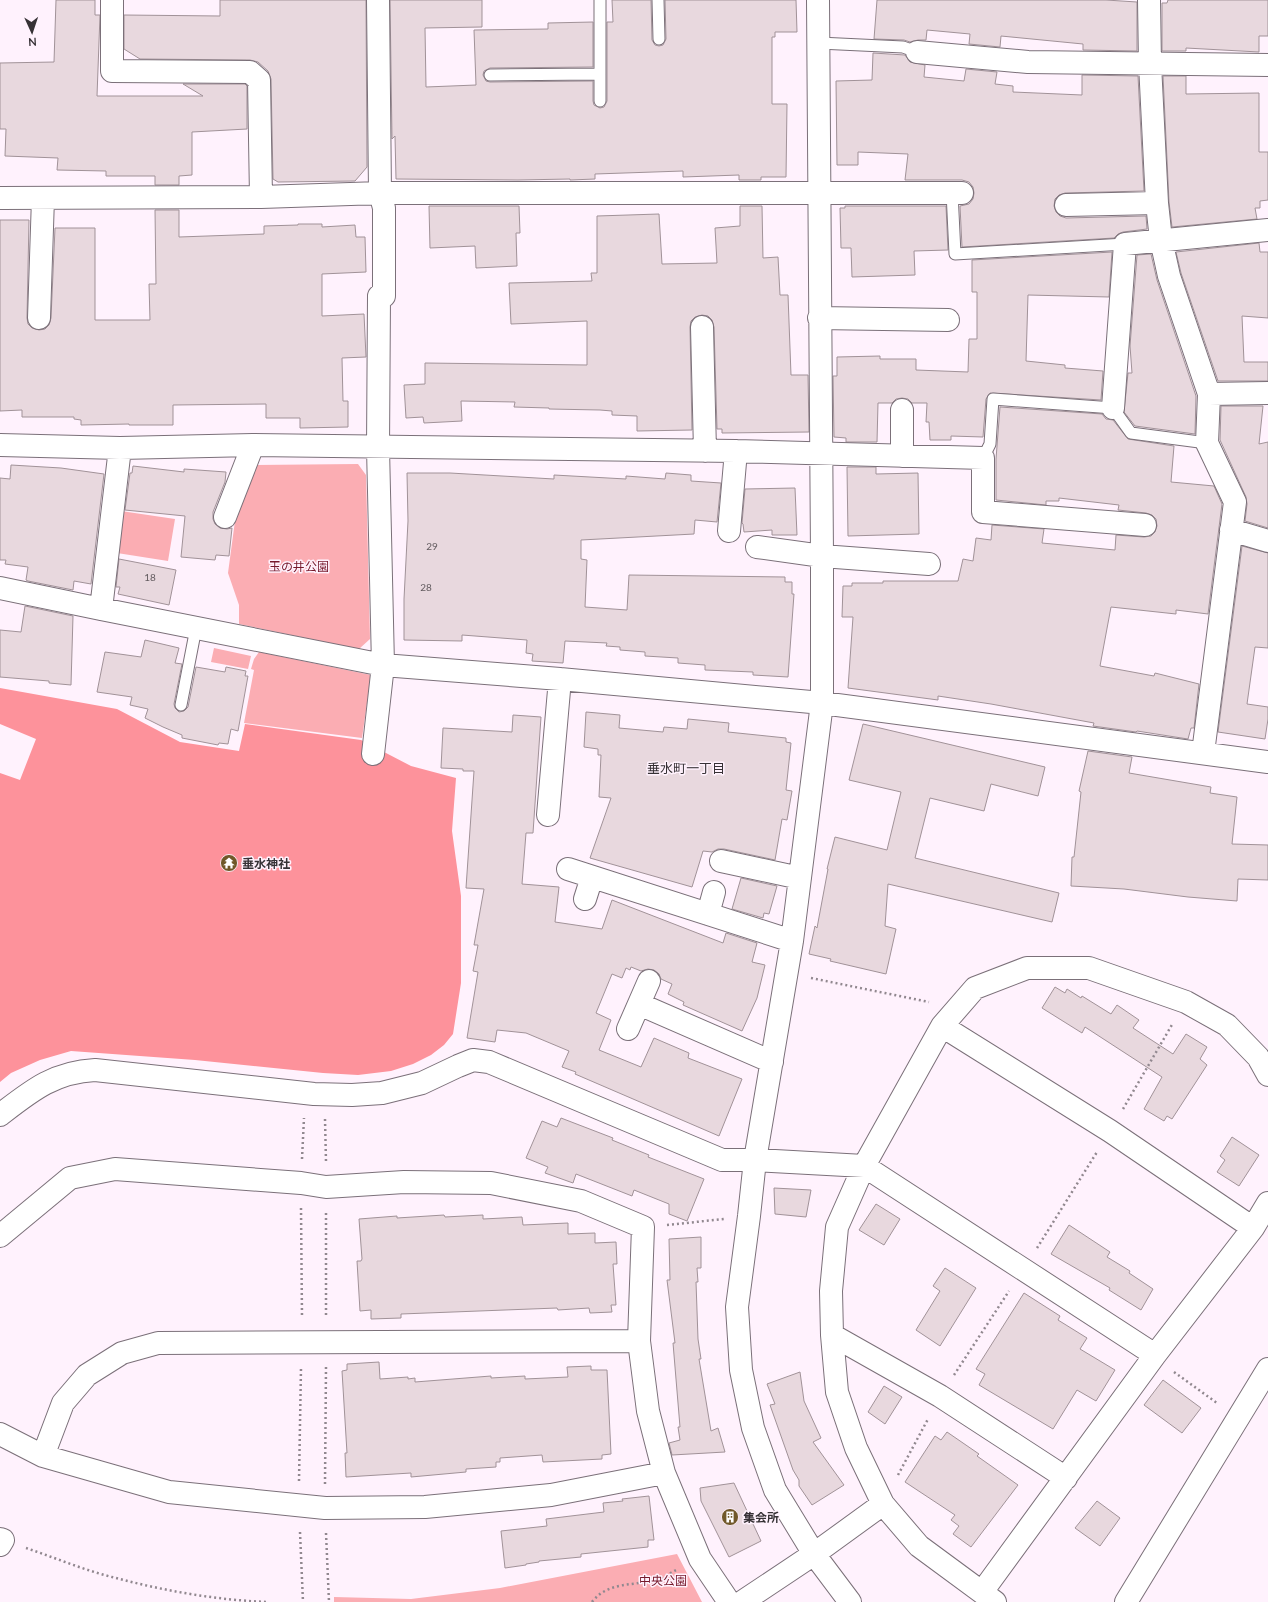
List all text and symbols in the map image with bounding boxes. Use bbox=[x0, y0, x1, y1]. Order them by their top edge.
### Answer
north arrow bbox=[12, 12, 52, 52]
text: N bbox=[28, 36, 37, 49]
house number: 29 bbox=[426, 540, 438, 552]
park label: 玉の井公園 bbox=[269, 559, 329, 574]
house number: 18 bbox=[144, 571, 156, 583]
house number: 28 bbox=[420, 581, 432, 593]
district label: 垂水町一丁目 bbox=[647, 760, 725, 776]
temple icon: 垂水神社 bbox=[219, 853, 239, 873]
place label: 垂水神社 bbox=[242, 856, 290, 871]
building icon: 集会所 bbox=[720, 1507, 740, 1527]
place label: 集会所 bbox=[743, 1510, 779, 1525]
park label: 中央公園 bbox=[639, 1573, 687, 1588]

